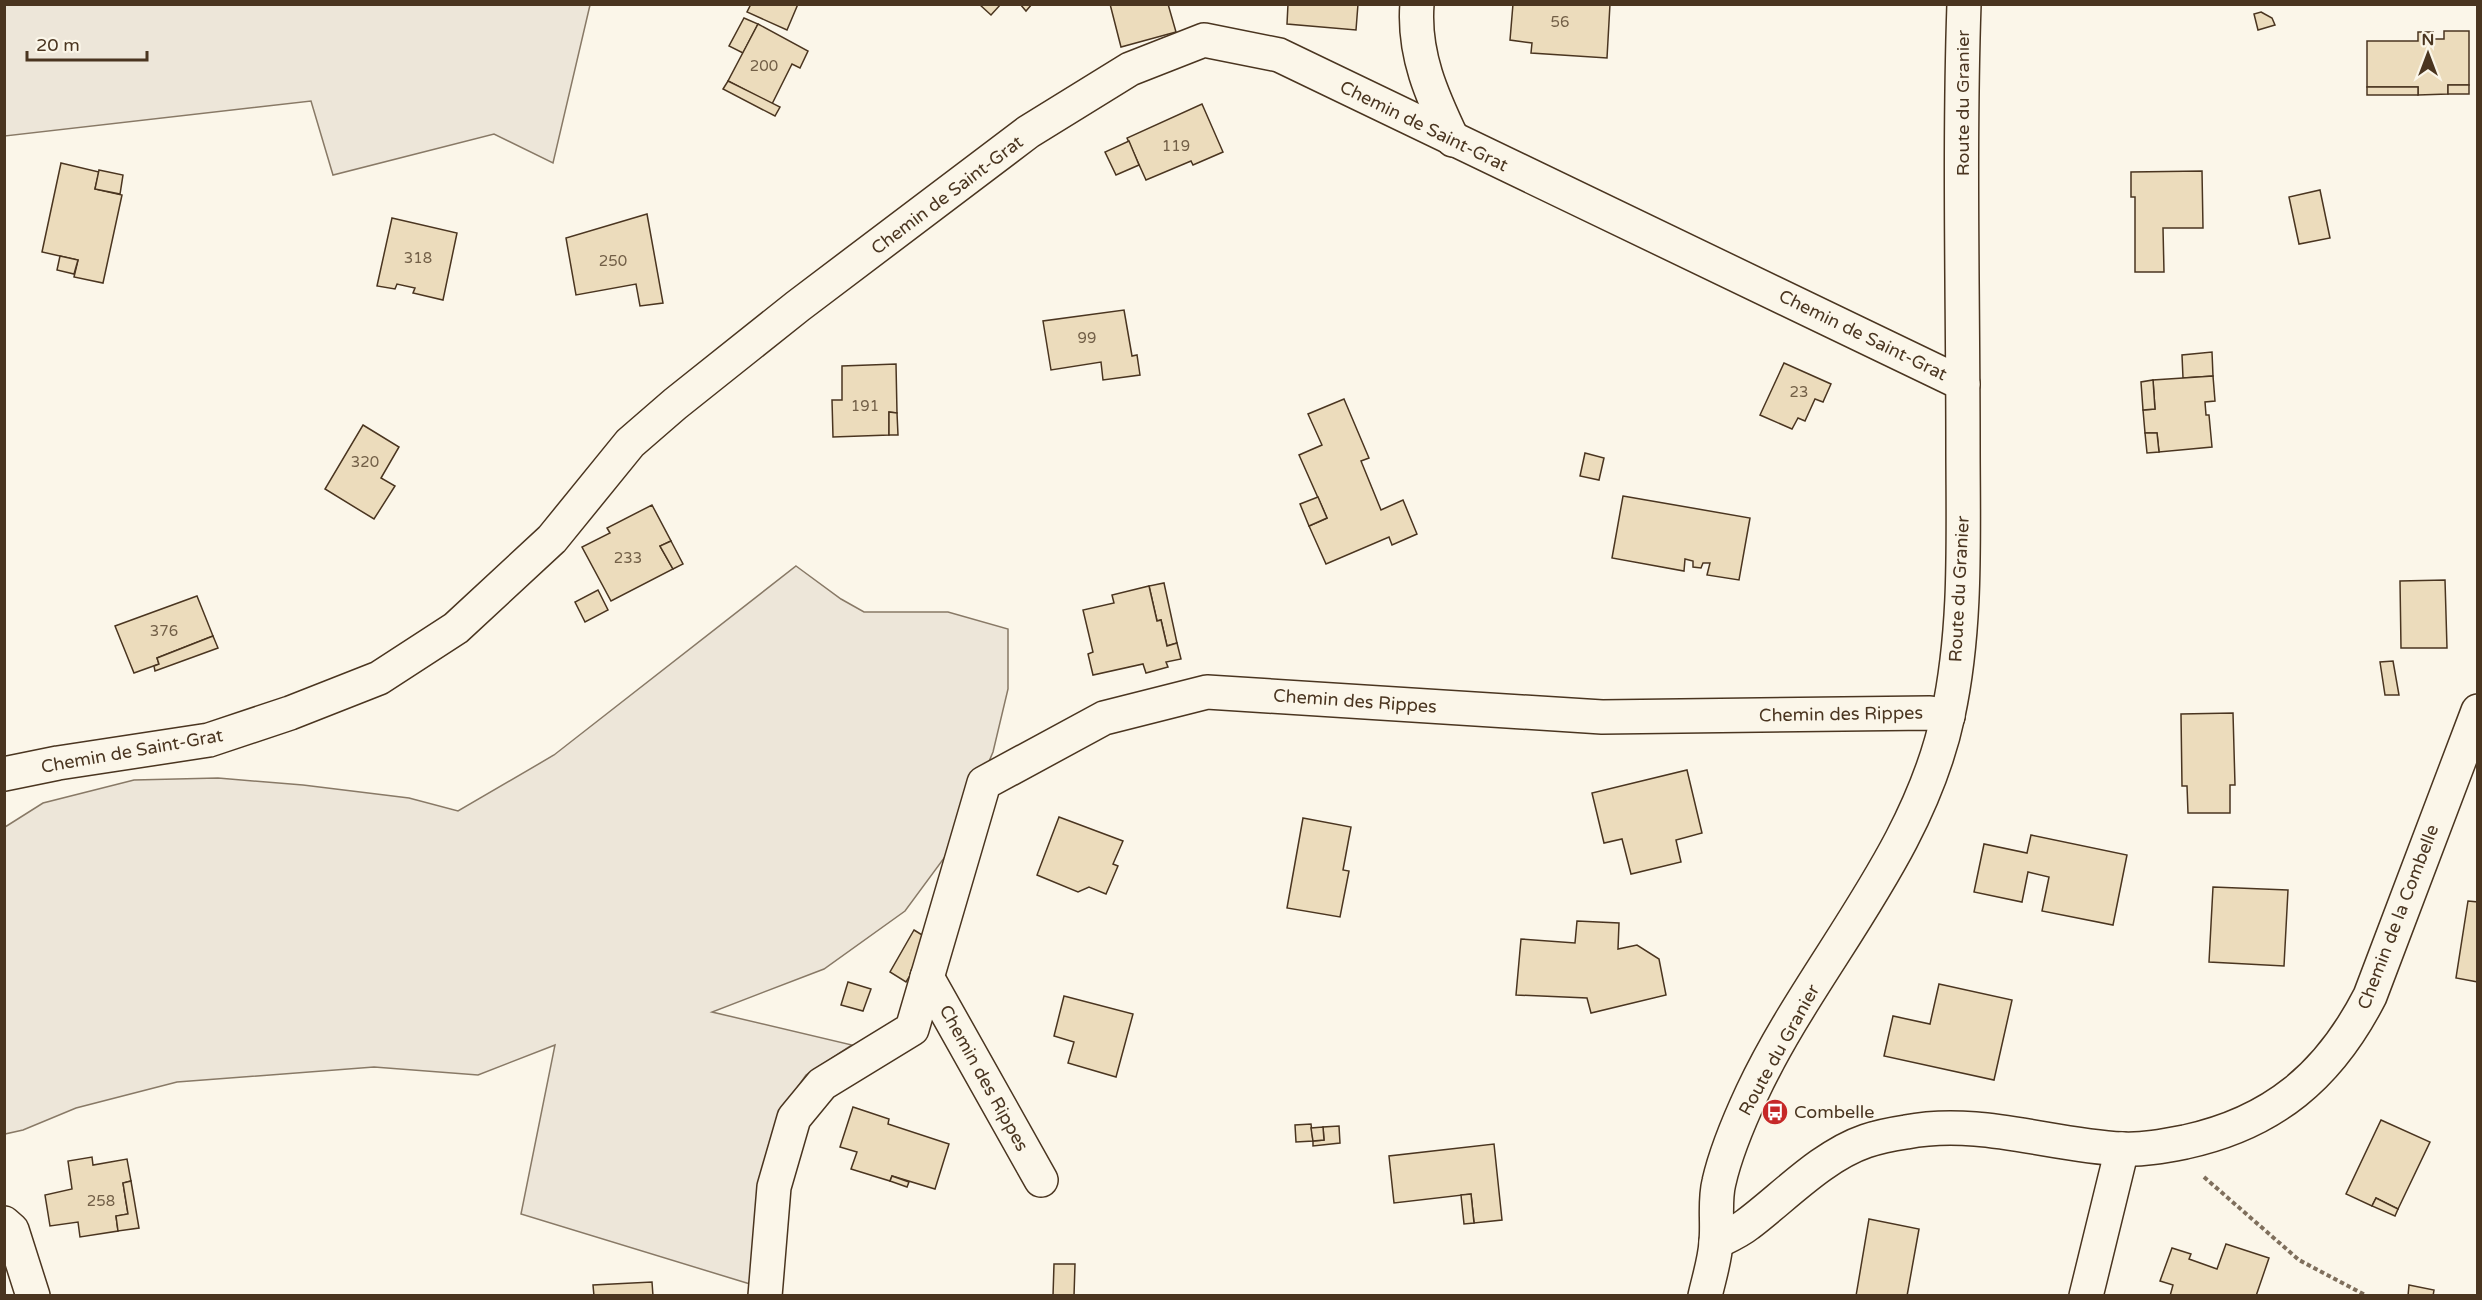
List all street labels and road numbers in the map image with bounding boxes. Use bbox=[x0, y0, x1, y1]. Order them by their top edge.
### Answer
street label: Route du Granier bbox=[1952, 30, 1974, 176]
street label: Chemin de Saint-Grat bbox=[1336, 76, 1512, 176]
street label: Chemin de Saint-Grat bbox=[867, 131, 1027, 259]
street label: Chemin de Saint-Grat bbox=[1775, 285, 1951, 385]
street label: Route du Granier bbox=[1944, 515, 1974, 663]
street label: Chemin des Rippes bbox=[1272, 684, 1438, 718]
street label: Chemin des Rippes bbox=[1759, 702, 1923, 726]
street label: Chemin de Saint-Grat bbox=[39, 724, 225, 778]
street label: Chemin de la Combelle bbox=[2353, 821, 2443, 1013]
street label: Route du Granier bbox=[1734, 981, 1824, 1119]
street label: Chemin des Rippes bbox=[935, 1001, 1033, 1155]

